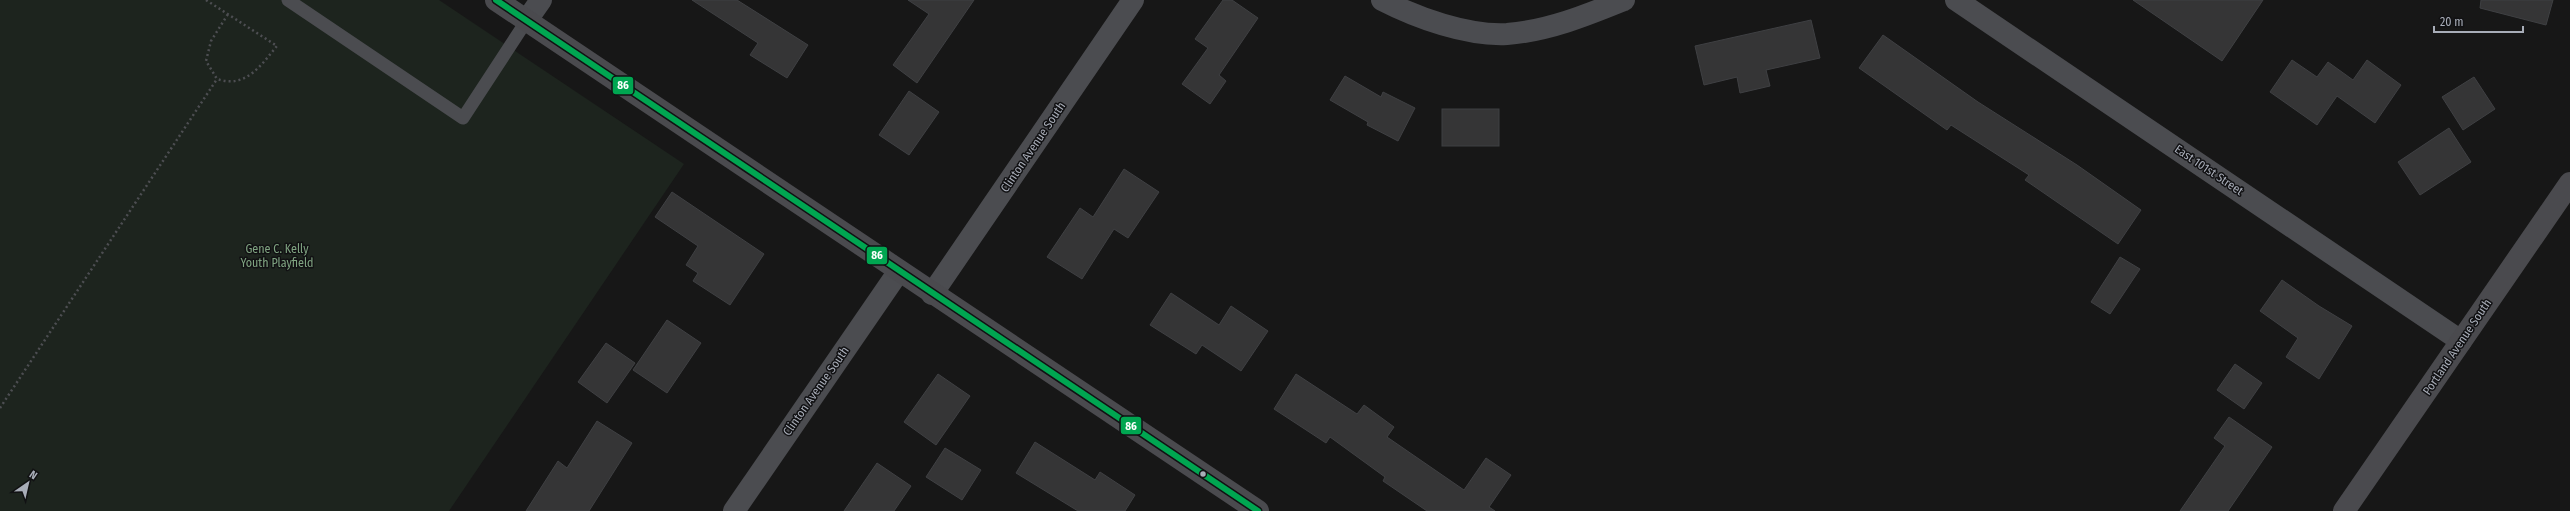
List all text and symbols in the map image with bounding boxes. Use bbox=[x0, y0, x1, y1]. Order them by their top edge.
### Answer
scale bar bbox=[2434, 8, 2523, 34]
text: 20 m bbox=[2440, 15, 2464, 29]
line badge: 86 bbox=[612, 76, 634, 95]
text: 86 bbox=[617, 79, 629, 92]
street label: Clinton Avenue South bbox=[998, 99, 1068, 195]
street label: East 101st Street bbox=[2172, 142, 2246, 198]
park label: Gene C. Kelly Youth Playfield bbox=[241, 242, 314, 270]
line badge: 86 bbox=[866, 246, 888, 265]
text: 86 bbox=[871, 249, 883, 262]
street label: Portland Avenue South bbox=[2420, 296, 2494, 398]
street label: Clinton Avenue South bbox=[780, 344, 852, 438]
line badge: 86 bbox=[1120, 416, 1142, 435]
text: 86 bbox=[1125, 420, 1137, 433]
north arrow bbox=[8, 463, 48, 503]
text: N bbox=[27, 468, 40, 482]
unlabelled marker bbox=[1198, 469, 1208, 479]

